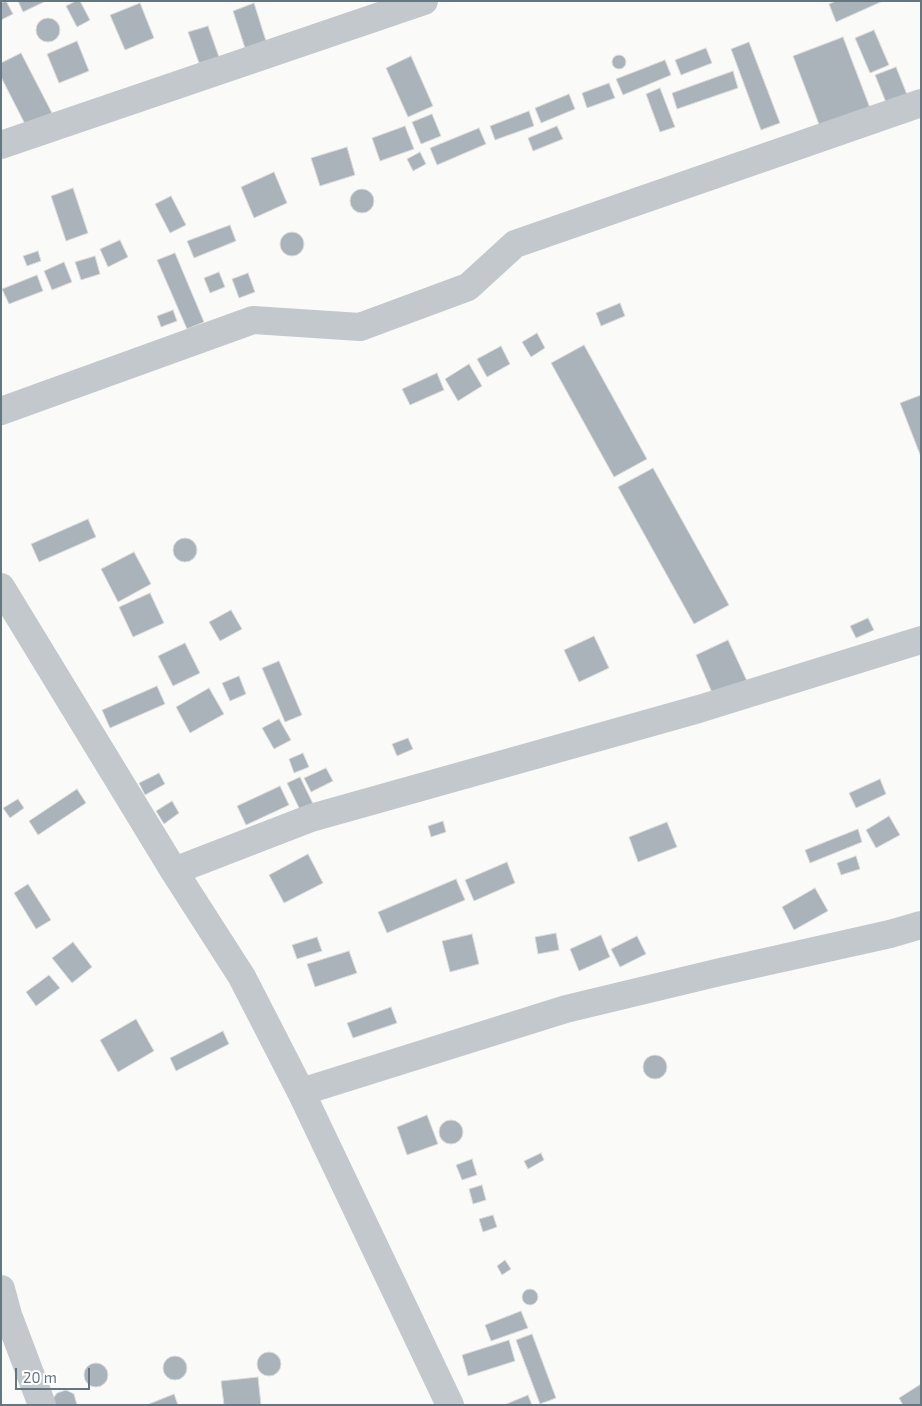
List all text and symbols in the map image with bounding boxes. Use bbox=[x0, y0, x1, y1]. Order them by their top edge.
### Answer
scale bar bbox=[18, 1358, 92, 1390]
text: 20 m bbox=[23, 1368, 57, 1386]

